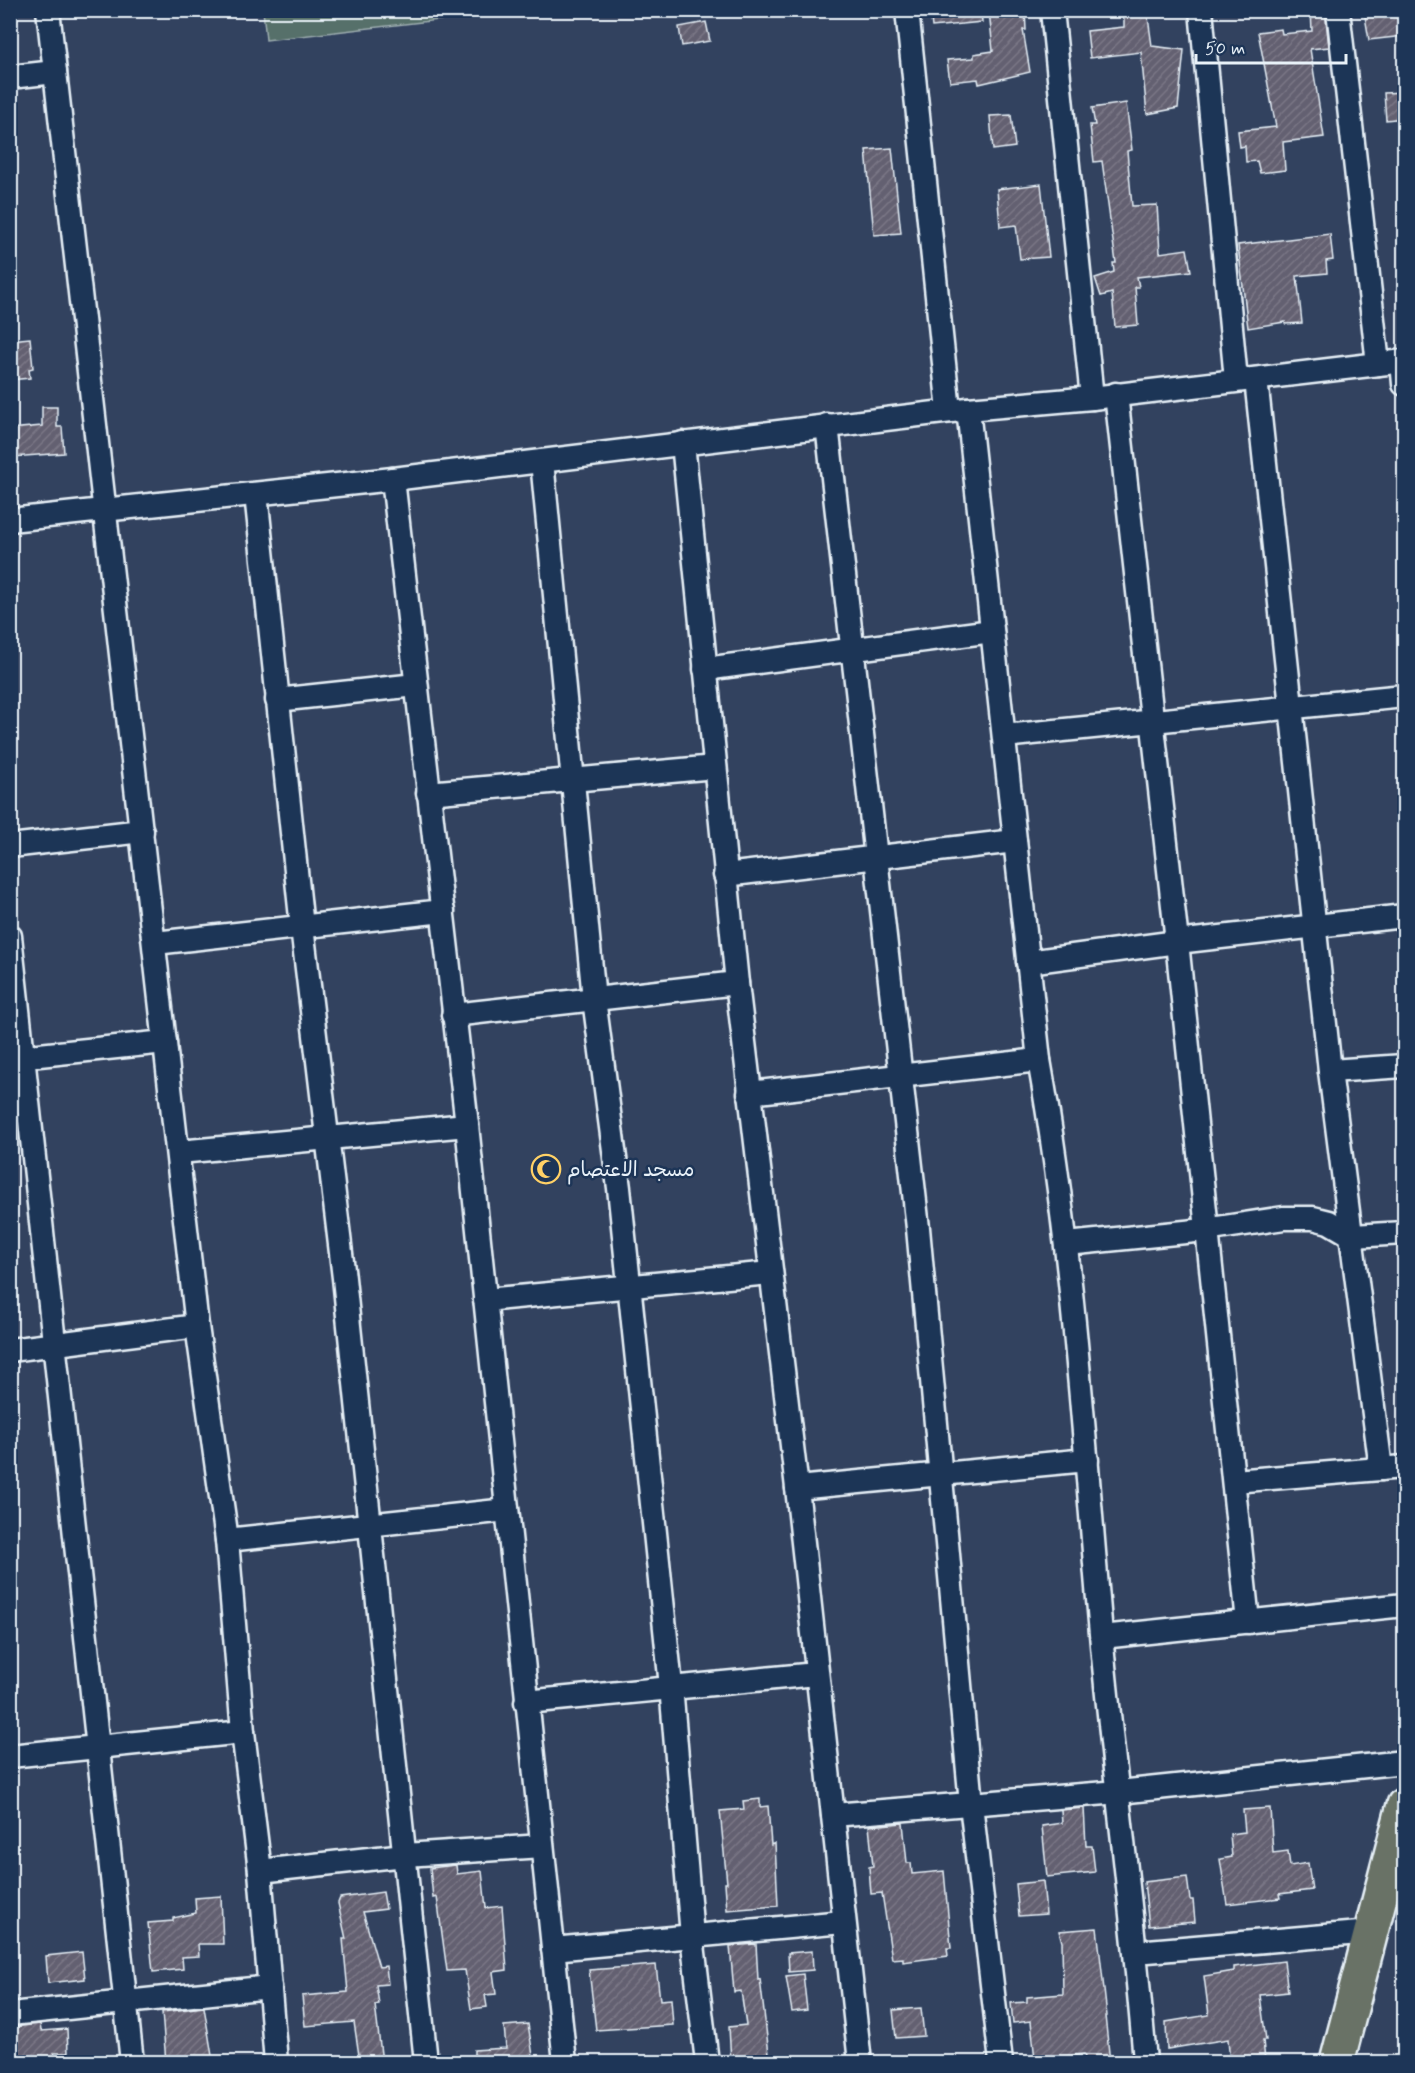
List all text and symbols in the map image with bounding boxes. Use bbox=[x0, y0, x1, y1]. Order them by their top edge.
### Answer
scale bar bbox=[1196, 27, 1346, 65]
text: 50 m bbox=[1205, 37, 1245, 61]
mosque icon: مسجد الاعتصام bbox=[530, 1153, 562, 1185]
place label: مسجد الاعتصام bbox=[567, 1157, 694, 1185]

